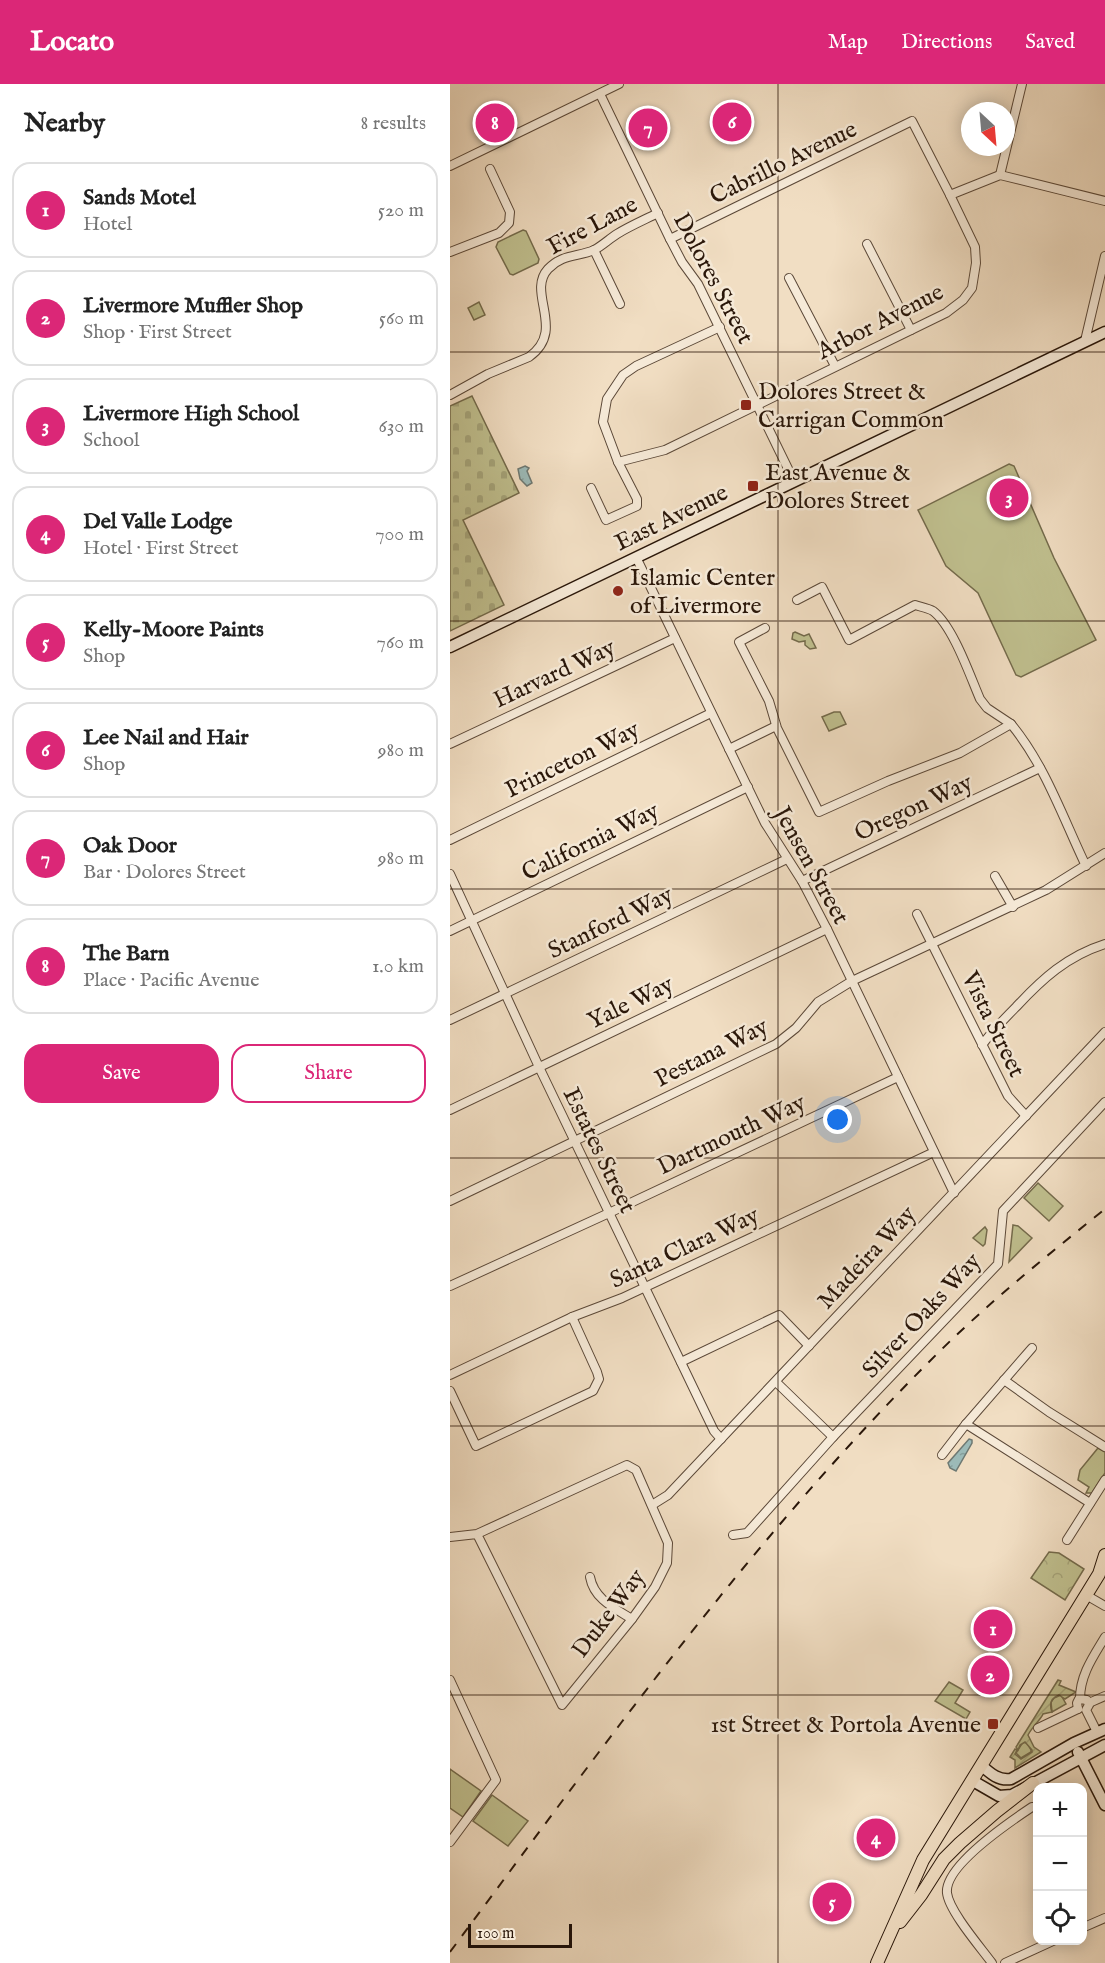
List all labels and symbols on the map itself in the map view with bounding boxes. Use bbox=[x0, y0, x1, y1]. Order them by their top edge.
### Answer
pin: 6 bbox=[712, 99, 752, 144]
pin: 8 bbox=[476, 100, 514, 146]
north arrow bbox=[961, 102, 1015, 156]
pin: 7 bbox=[628, 106, 668, 150]
street label: Cabrillo Avenue bbox=[705, 114, 862, 212]
street label: Fire Lane bbox=[542, 190, 643, 263]
street label: Dolores Street bbox=[665, 208, 760, 350]
street label: Arbor Avenue bbox=[811, 277, 949, 368]
place label: Dolores Street & Carrigan Common bbox=[758, 377, 944, 436]
marker: Dolores Street & Carrigan Common bbox=[739, 398, 753, 412]
place label: East Avenue & Dolores Street bbox=[765, 458, 911, 517]
pin: 3 bbox=[990, 476, 1028, 520]
street label: East Avenue bbox=[610, 478, 733, 559]
marker: East Avenue & Dolores Street bbox=[746, 479, 760, 493]
place label: Islamic Center of Livermore bbox=[630, 563, 775, 622]
marker: Islamic Center of Livermore bbox=[611, 584, 625, 598]
street label: Harvard Way bbox=[489, 633, 621, 716]
street label: Princeton Way bbox=[500, 714, 645, 806]
street label: Oregon Way bbox=[850, 767, 978, 849]
street label: California Way bbox=[517, 796, 665, 889]
street label: Jensen Street bbox=[764, 799, 856, 930]
street label: Stanford Way bbox=[543, 880, 678, 967]
street label: Vista Street bbox=[953, 966, 1032, 1083]
street label: Yale Way bbox=[582, 969, 679, 1037]
street label: Pestana Way bbox=[650, 1011, 774, 1095]
street label: Estates Street bbox=[555, 1083, 642, 1219]
street label: Dartmouth Way bbox=[653, 1087, 811, 1183]
your location bbox=[823, 1105, 852, 1134]
street label: Madeira Way bbox=[811, 1199, 923, 1316]
street label: Santa Clara Way bbox=[605, 1200, 764, 1296]
street label: Silver Oaks Way bbox=[856, 1247, 988, 1385]
street label: Duke Way bbox=[566, 1563, 653, 1665]
pin: 1 bbox=[974, 1606, 1012, 1652]
pin: 2 bbox=[970, 1652, 1010, 1698]
place label: 1st Street & Portola Avenue bbox=[710, 1710, 981, 1741]
marker: 1st Street & Portola Avenue bbox=[986, 1717, 1000, 1731]
pin: 4 bbox=[856, 1816, 896, 1860]
pin: 5 bbox=[812, 1880, 851, 1924]
scale bar bbox=[468, 1921, 572, 1948]

